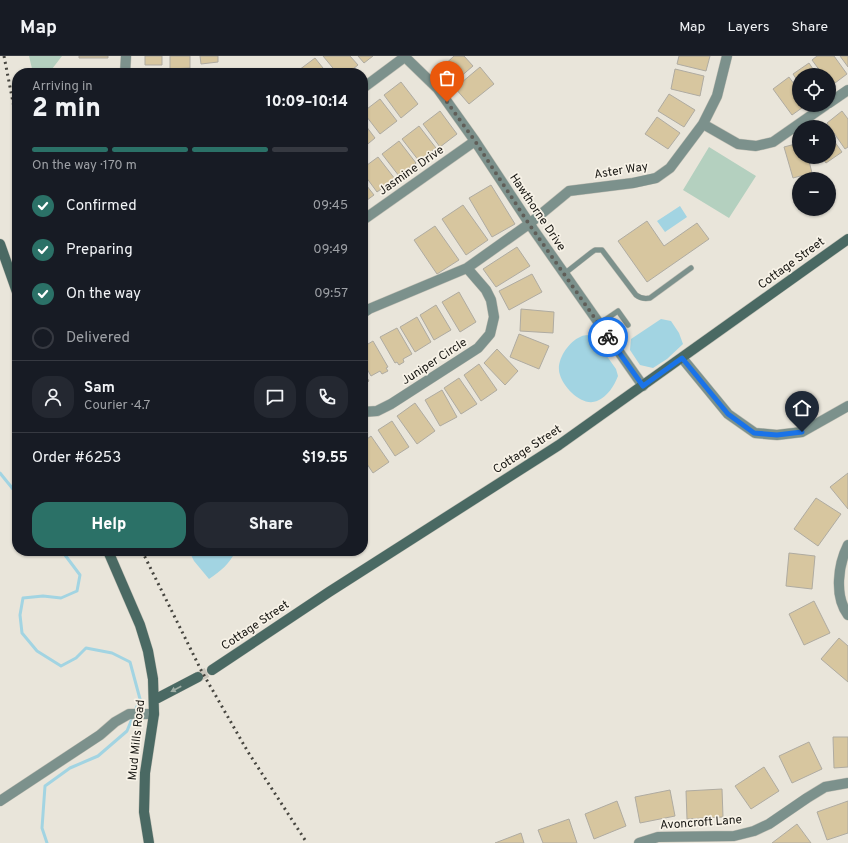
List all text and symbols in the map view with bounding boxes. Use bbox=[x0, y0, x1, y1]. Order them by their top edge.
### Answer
text: Map bbox=[20, 16, 57, 40]
text: Map bbox=[679, 19, 705, 36]
text: Layers bbox=[727, 19, 769, 36]
text: Share bbox=[791, 19, 828, 36]
pin bbox=[430, 61, 464, 102]
icon: bag bbox=[436, 67, 458, 89]
map controls bbox=[792, 68, 836, 216]
button: locate bbox=[792, 68, 836, 112]
text: Arriving in bbox=[32, 79, 93, 95]
text: 2 min bbox=[32, 93, 101, 126]
text: 10:09–10:14 bbox=[266, 93, 348, 112]
button: + bbox=[792, 120, 836, 164]
street label: Jasmine Drive bbox=[376, 142, 447, 199]
text: On the way · 170 m bbox=[32, 158, 137, 174]
street label: Aster Way bbox=[593, 159, 649, 183]
street label: Hawthorne Drive bbox=[505, 171, 569, 254]
button: − bbox=[792, 172, 836, 216]
icon: check bbox=[32, 195, 54, 217]
text: Confirmed bbox=[66, 197, 137, 216]
text: 09:45 bbox=[313, 198, 348, 214]
street label: Cottage Street bbox=[755, 234, 828, 293]
icon: check bbox=[32, 239, 54, 261]
text: Preparing bbox=[66, 241, 133, 260]
text: 09:49 bbox=[313, 242, 348, 258]
icon: check bbox=[32, 283, 54, 305]
text: On the way bbox=[66, 285, 141, 304]
text: 09:57 bbox=[314, 286, 348, 302]
courier bbox=[588, 317, 628, 357]
icon: bike bbox=[597, 326, 619, 348]
text: Delivered bbox=[66, 329, 130, 348]
street label: Juniper Circle bbox=[399, 335, 470, 389]
button: person bbox=[32, 376, 74, 418]
button: chat bbox=[254, 376, 296, 418]
button: phone bbox=[306, 376, 348, 418]
text: Sam bbox=[84, 379, 115, 398]
pin bbox=[785, 391, 819, 432]
icon: home bbox=[791, 397, 813, 419]
text: Courier · 4.7 bbox=[84, 398, 150, 414]
street label: Cottage Street bbox=[490, 422, 565, 478]
text: Order #6253 bbox=[32, 449, 121, 468]
text: $19.55 bbox=[302, 449, 348, 468]
button: Help bbox=[32, 502, 186, 548]
button: Share bbox=[194, 502, 348, 548]
street label: Cottage Street bbox=[218, 597, 293, 654]
one-way arrow bbox=[170, 685, 182, 692]
street label: Mud Mills Road bbox=[125, 699, 149, 781]
street label: Avoncroft Lane bbox=[660, 812, 743, 834]

